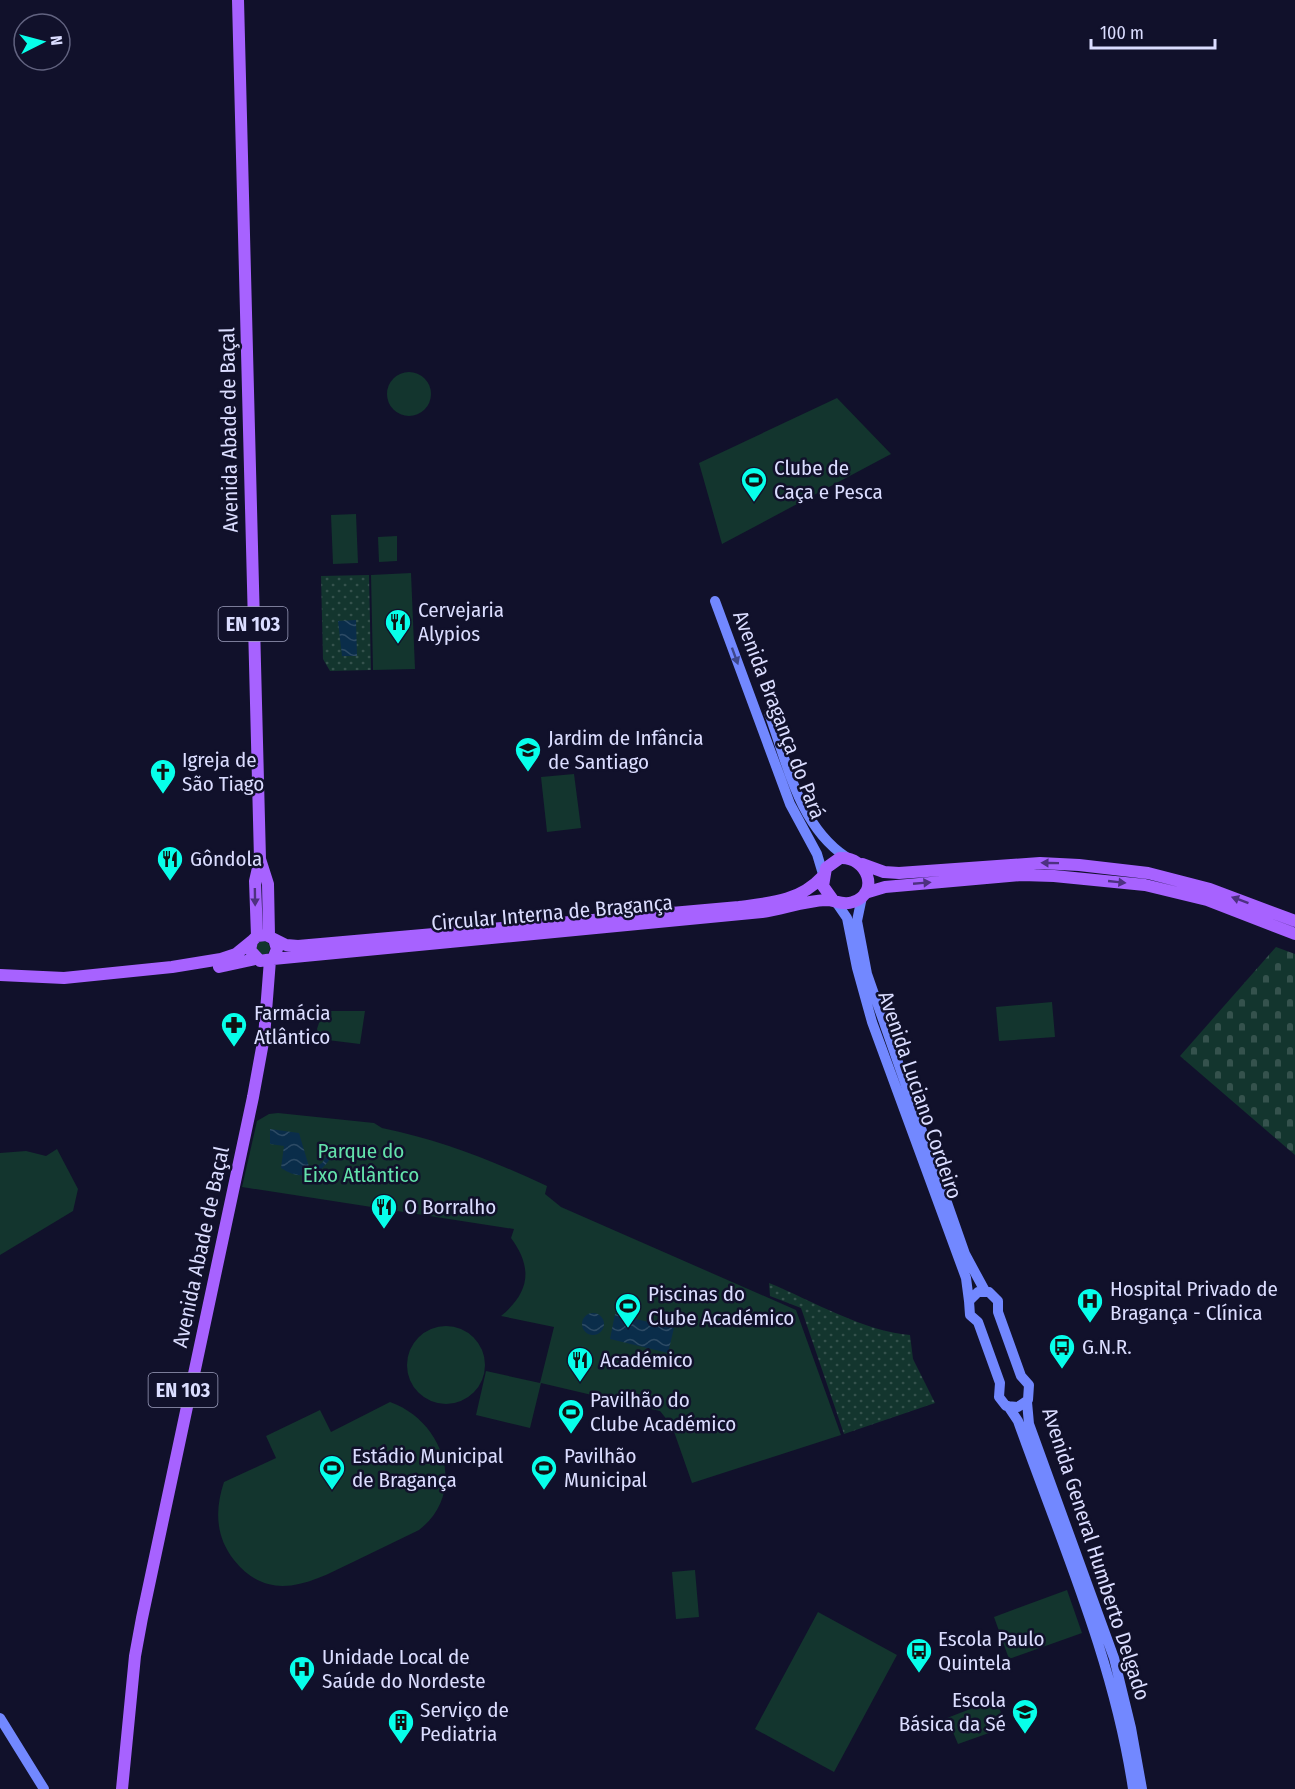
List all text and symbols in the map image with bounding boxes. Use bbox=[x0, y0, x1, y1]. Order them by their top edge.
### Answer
north arrow bbox=[12, 12, 72, 72]
scale bar bbox=[1091, 12, 1216, 50]
text: 100 m bbox=[1100, 22, 1144, 44]
text: N bbox=[46, 35, 66, 46]
street label: Avenida Abade de Baçal bbox=[214, 327, 244, 533]
place label: Clube de Caça e Pesca bbox=[774, 455, 883, 505]
sports icon: Clube de Caça e Pesca bbox=[739, 465, 769, 503]
place label: Cervejaria Alypios bbox=[418, 597, 504, 647]
road number: EN 103 bbox=[218, 607, 288, 641]
restaurant icon: Cervejaria Alypios bbox=[383, 607, 413, 645]
street label: Avenida Bragança do Pará bbox=[727, 607, 831, 823]
one-way arrow bbox=[731, 647, 740, 665]
place label: Jardim de Infância de Santiago bbox=[548, 725, 703, 775]
school or university icon: Jardim de Infância de Santiago bbox=[513, 735, 543, 773]
place label: Igreja de São Tiago bbox=[182, 747, 264, 797]
church icon: Igreja de São Tiago bbox=[148, 757, 178, 795]
restaurant icon: Gôndola bbox=[155, 844, 185, 882]
place label: Gôndola bbox=[190, 846, 262, 872]
one-way arrow bbox=[1040, 859, 1059, 868]
one-way arrow bbox=[1107, 877, 1126, 887]
one-way arrow bbox=[913, 879, 932, 888]
one-way arrow bbox=[250, 888, 260, 907]
street label: Circular Interna de Bragança bbox=[430, 889, 674, 937]
one-way arrow bbox=[1231, 895, 1249, 905]
street label: Avenida Luciano Cordeiro bbox=[872, 988, 968, 1202]
place label: Farmácia Atlântico bbox=[254, 1000, 331, 1050]
pharmacy icon: Farmácia Atlântico bbox=[219, 1010, 249, 1048]
park label: Parque do Eixo Atlântico bbox=[303, 1138, 419, 1188]
street label: Avenida Abade de Baçal bbox=[167, 1144, 235, 1350]
restaurant icon: O Borralho bbox=[369, 1192, 399, 1230]
place label: O Borralho bbox=[404, 1194, 496, 1220]
place label: Hospital Privado de Bragança - Clínica bbox=[1110, 1276, 1278, 1326]
place label: Piscinas do Clube Académico bbox=[648, 1281, 794, 1331]
hospital icon: Hospital Privado de Bragança - Clínica bbox=[1075, 1286, 1105, 1324]
sports icon: Piscinas do Clube Académico bbox=[613, 1291, 643, 1329]
bus stop icon: G.N.R. bbox=[1047, 1332, 1077, 1370]
place label: G.N.R. bbox=[1082, 1334, 1132, 1360]
restaurant icon: Académico bbox=[565, 1345, 595, 1383]
place label: Académico bbox=[600, 1347, 693, 1373]
road number: EN 103 bbox=[148, 1373, 218, 1407]
place label: Pavilhão do Clube Académico bbox=[590, 1387, 736, 1437]
sports icon: Pavilhão do Clube Académico bbox=[556, 1397, 586, 1435]
street label: Avenida General Humberto Delgado bbox=[1036, 1404, 1156, 1704]
place label: Estádio Municipal de Bragança bbox=[352, 1443, 504, 1493]
place label: Pavilhão Municipal bbox=[564, 1443, 648, 1493]
sports icon: Estádio Municipal de Bragança bbox=[317, 1453, 347, 1491]
sports icon: Pavilhão Municipal bbox=[529, 1453, 559, 1491]
place label: Escola Paulo Quintela bbox=[938, 1626, 1045, 1676]
bus stop icon: Escola Paulo Quintela bbox=[904, 1636, 934, 1674]
place label: Unidade Local de Saúde do Nordeste bbox=[322, 1644, 486, 1694]
hospital icon: Unidade Local de Saúde do Nordeste bbox=[287, 1654, 317, 1692]
place label: Escola Básica da Sé bbox=[899, 1687, 1006, 1737]
place label: Serviço de Pediatria bbox=[420, 1697, 509, 1747]
school or university icon: Escola Básica da Sé bbox=[1010, 1697, 1040, 1735]
building icon: Serviço de Pediatria bbox=[386, 1707, 416, 1745]

